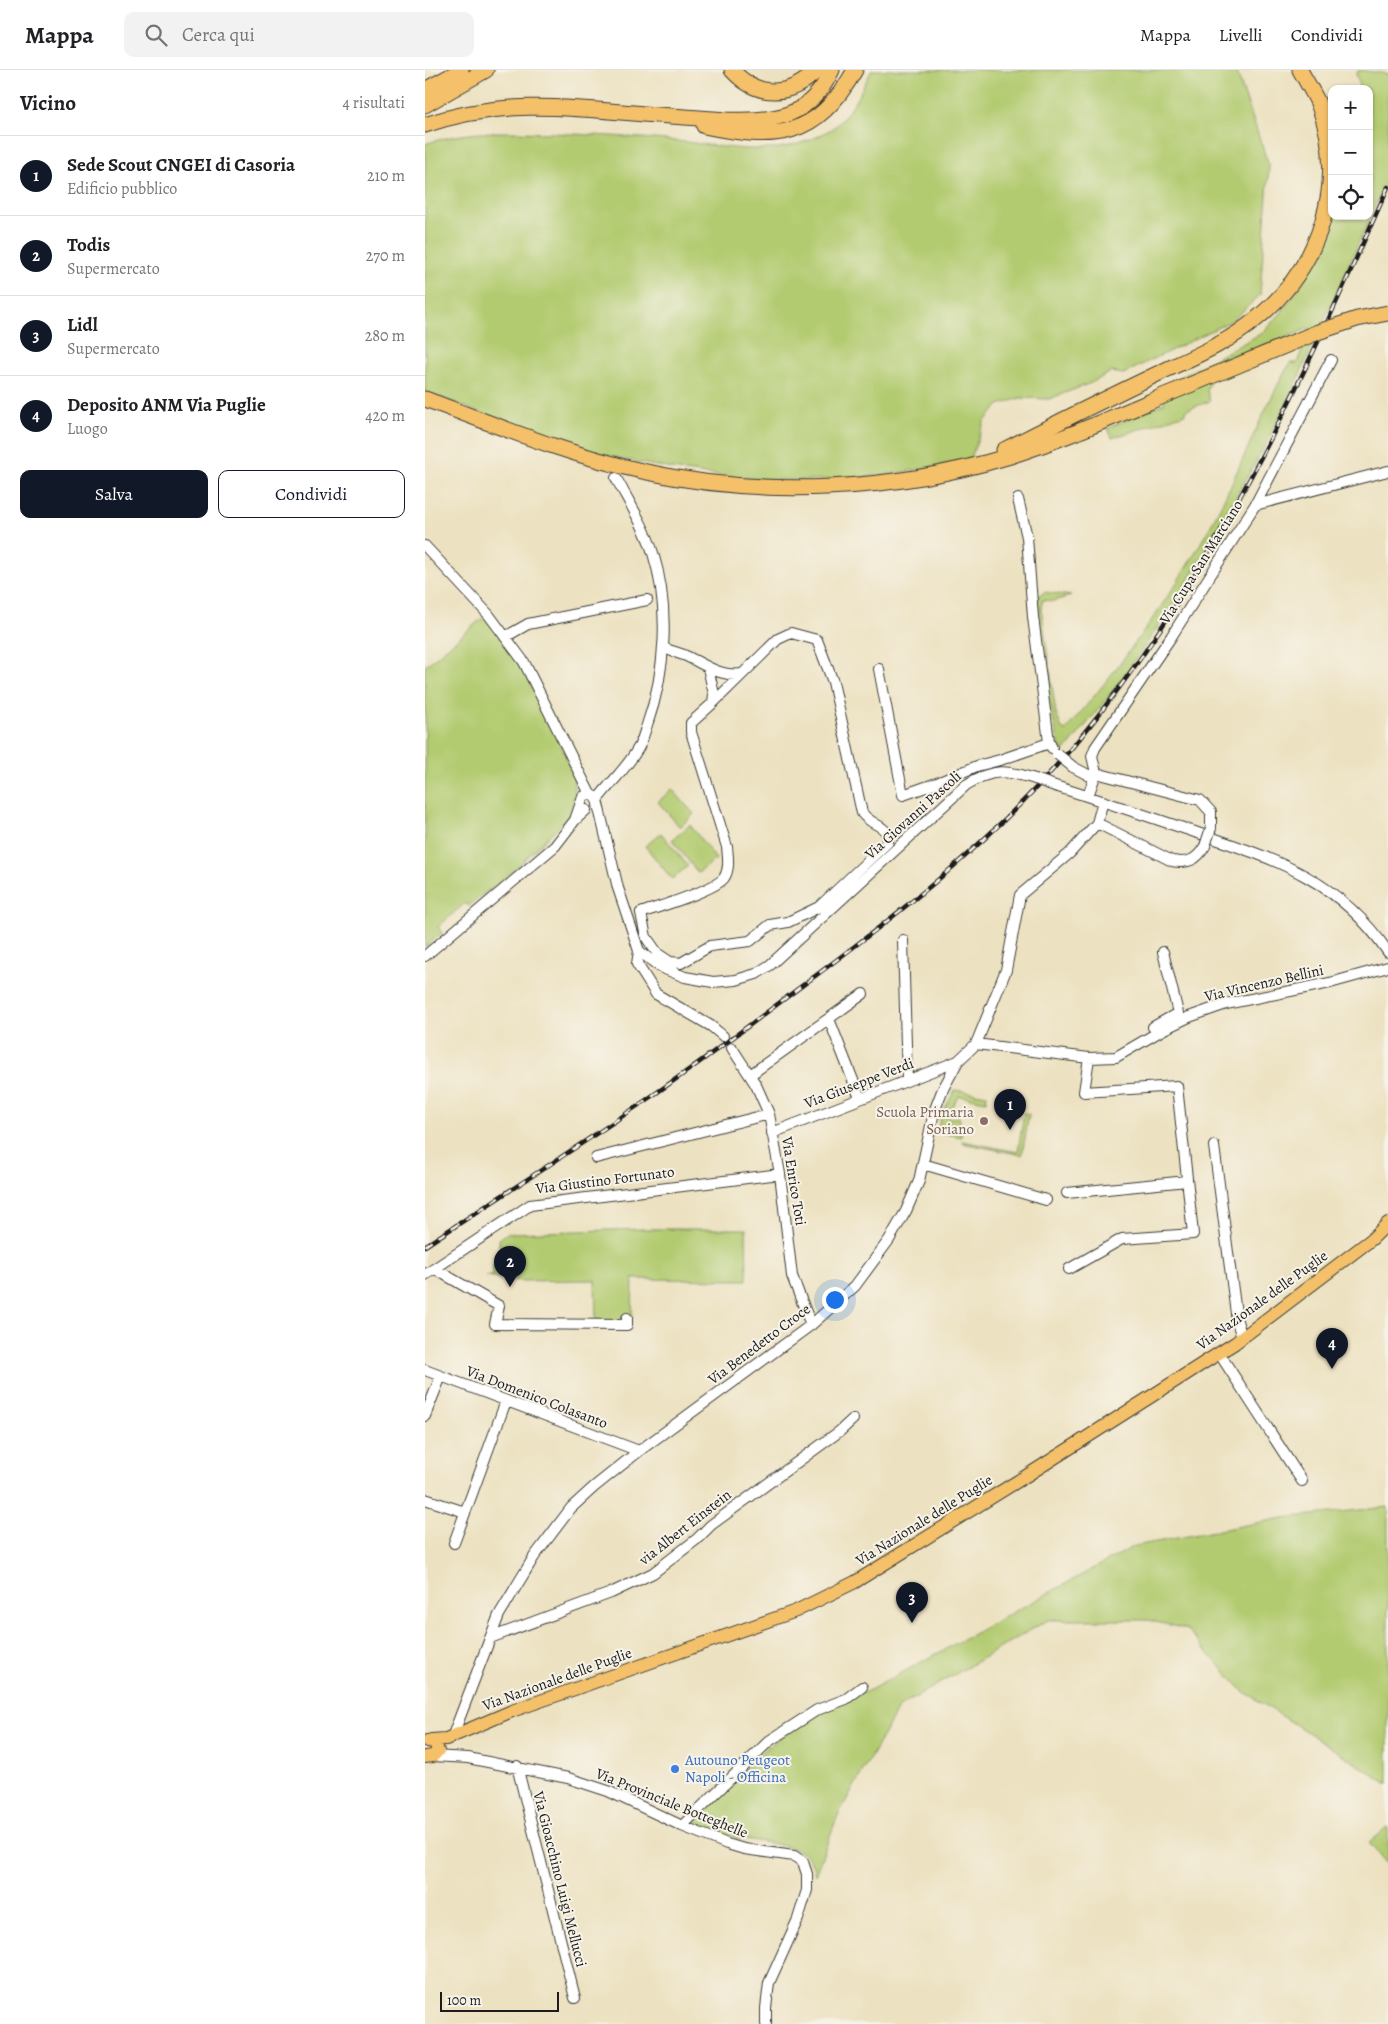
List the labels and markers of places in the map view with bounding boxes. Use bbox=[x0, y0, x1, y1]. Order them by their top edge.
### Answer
pin: 1 bbox=[994, 1089, 1026, 1130]
place label: Scuola Primaria Soriano bbox=[876, 1102, 974, 1139]
marker: Scuola Primaria Soriano bbox=[978, 1115, 990, 1127]
pin: 2 bbox=[494, 1246, 526, 1287]
pin: 4 bbox=[1316, 1328, 1348, 1369]
pin: 3 bbox=[896, 1582, 928, 1623]
place label: Autouno Peugeot Napoli - Officina bbox=[684, 1750, 790, 1787]
marker: Autouno Peugeot Napoli - Officina bbox=[669, 1763, 681, 1775]

